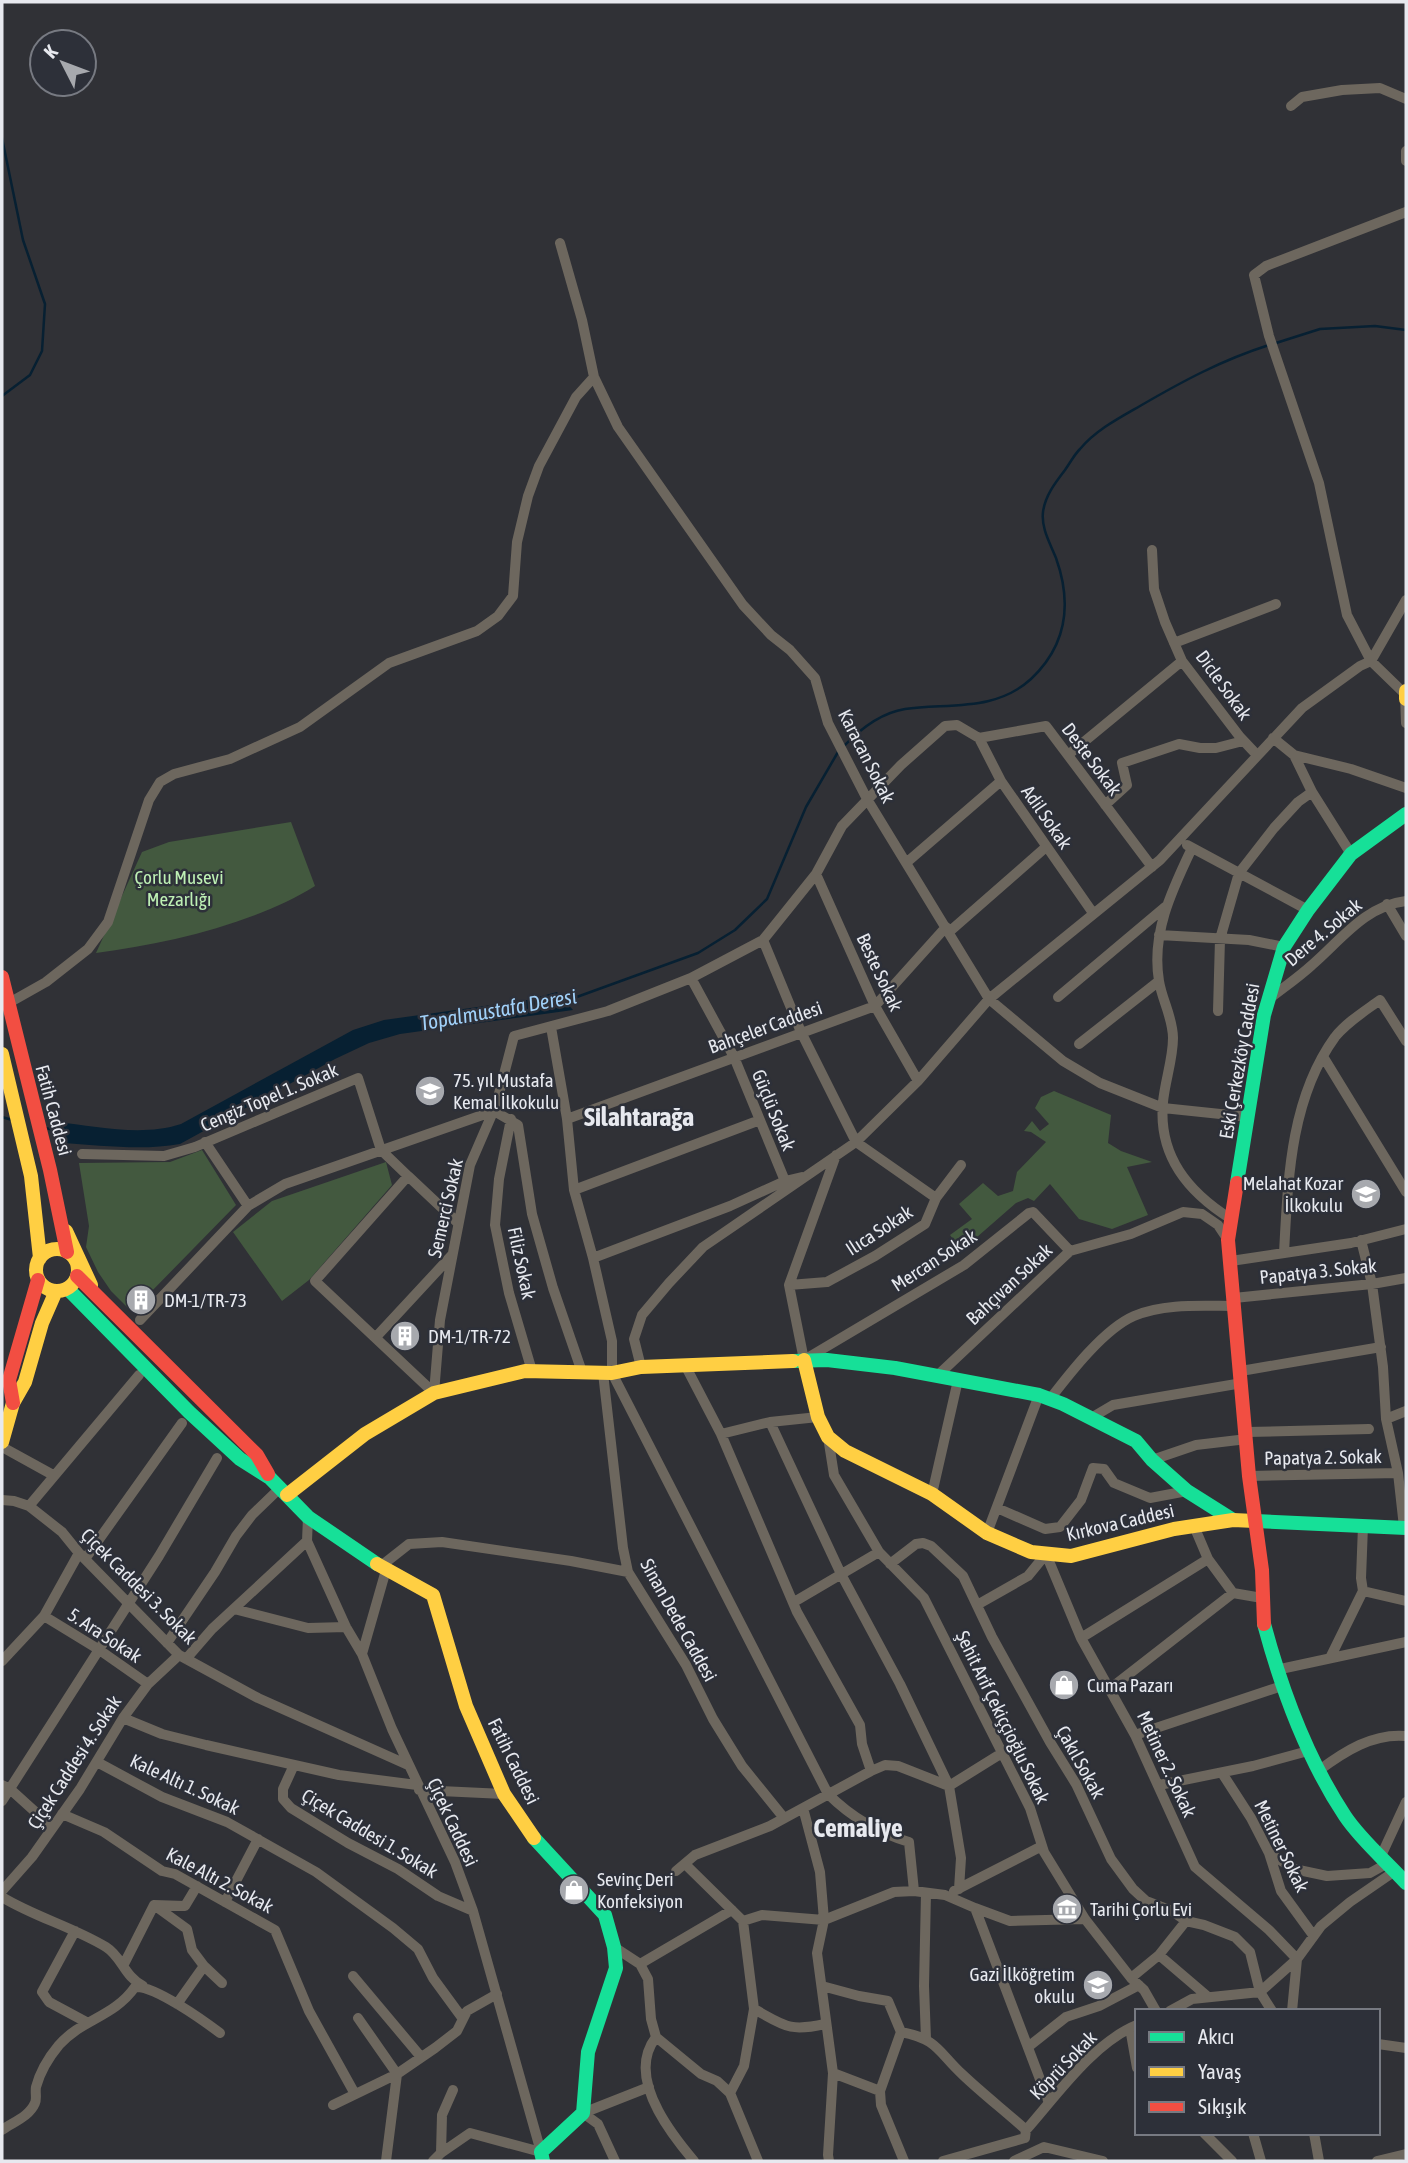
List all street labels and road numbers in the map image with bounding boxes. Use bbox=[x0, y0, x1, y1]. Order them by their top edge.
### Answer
street label: Dicle Sokak bbox=[1191, 646, 1257, 725]
street label: Karacan Sokak bbox=[834, 706, 900, 807]
street label: Deste Sokak bbox=[1058, 718, 1127, 800]
street label: Adil Sokak bbox=[1017, 781, 1077, 854]
street label: Dere 4. Sokak bbox=[1280, 893, 1366, 970]
street label: Beste Sokak bbox=[852, 930, 908, 1015]
street label: Eski Çerkezköy Caddesi bbox=[1214, 981, 1264, 1141]
street label: Bahçeler Caddesi bbox=[705, 996, 825, 1058]
street label: Cengiz Topel 1. Sokak bbox=[197, 1058, 342, 1136]
street label: Fatih Caddesi bbox=[31, 1062, 77, 1158]
street label: Güçlü Sokak bbox=[748, 1066, 800, 1154]
street label: Semerci Sokak bbox=[423, 1156, 467, 1260]
street label: Ilıca Sokak bbox=[841, 1200, 917, 1260]
street label: Mercan Sokak bbox=[887, 1224, 981, 1296]
street label: Filiz Sokak bbox=[504, 1225, 541, 1302]
street label: Bahçıvan Sokak bbox=[962, 1238, 1057, 1329]
street label: Papatya 3. Sokak bbox=[1258, 1254, 1378, 1288]
street label: Papatya 2. Sokak bbox=[1264, 1445, 1383, 1469]
street label: Kırkova Caddesi bbox=[1064, 1499, 1176, 1545]
street label: Çiçek Caddesi 3. Sokak bbox=[77, 1524, 202, 1649]
street label: Sinan Dede Caddesi bbox=[636, 1555, 722, 1685]
street label: 5. Ara Sokak bbox=[64, 1603, 146, 1667]
street label: Şehit Arif Çekiççioğlu Sokak bbox=[952, 1627, 1055, 1808]
street label: Çiçek Caddesi 4. Sokak bbox=[23, 1691, 126, 1833]
street label: Metiner 2. Sokak bbox=[1133, 1707, 1201, 1821]
street label: Fatih Caddesi bbox=[484, 1714, 544, 1808]
street label: Çakıl Sokak bbox=[1052, 1722, 1110, 1803]
street label: Kale Altı 1. Sokak bbox=[127, 1749, 244, 1819]
street label: Çiçek Caddesi bbox=[423, 1774, 483, 1870]
street label: Çiçek Caddesi 1. Sokak bbox=[298, 1784, 442, 1883]
street label: Metiner Sokak bbox=[1250, 1796, 1314, 1896]
street label: Kale Altı 2. Sokak bbox=[163, 1843, 278, 1918]
street label: Köprü Sokak bbox=[1025, 2026, 1101, 2104]

